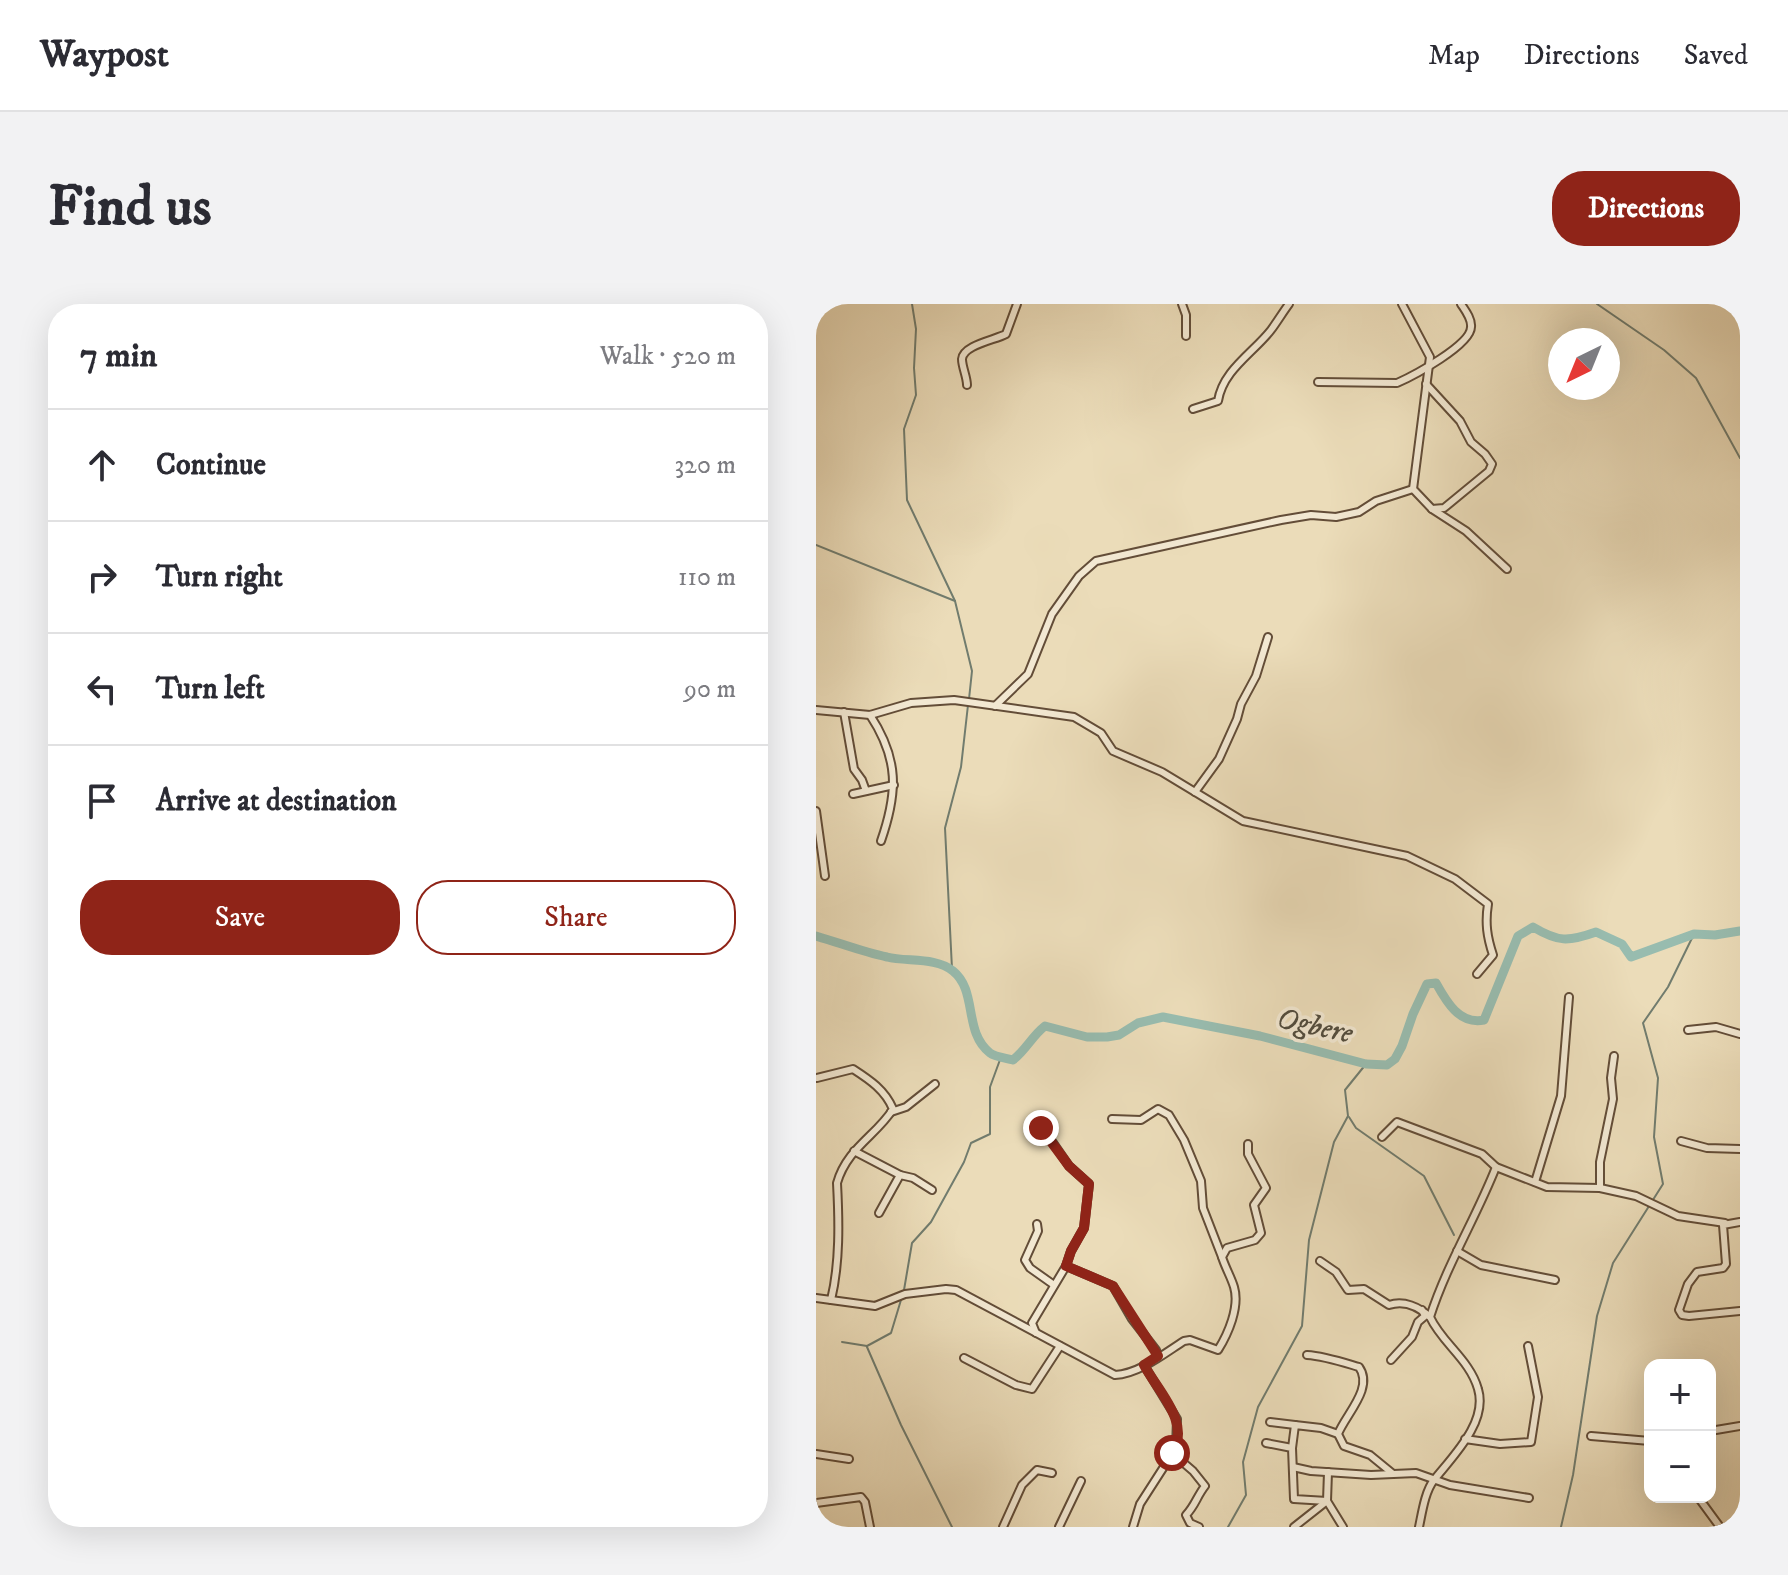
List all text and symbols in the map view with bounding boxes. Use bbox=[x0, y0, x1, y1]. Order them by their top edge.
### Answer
text: Waypost bbox=[40, 31, 169, 79]
text: Map bbox=[1428, 38, 1480, 73]
text: Directions bbox=[1524, 38, 1640, 73]
text: Saved bbox=[1684, 38, 1748, 73]
button: Directions bbox=[1552, 171, 1740, 246]
text: Find us bbox=[48, 173, 212, 243]
north arrow bbox=[1548, 328, 1620, 400]
text: 7 min bbox=[80, 335, 157, 377]
text: Walk · 520 m bbox=[600, 340, 736, 373]
icon: ahead bbox=[80, 443, 124, 487]
text: Continue bbox=[156, 447, 266, 484]
text: 320 m bbox=[674, 449, 736, 482]
icon: right bbox=[80, 555, 124, 599]
text: Turn right bbox=[156, 559, 283, 596]
text: 110 m bbox=[678, 561, 736, 594]
icon: left bbox=[80, 667, 124, 711]
text: Turn left bbox=[156, 671, 265, 708]
text: 90 m bbox=[684, 673, 736, 706]
icon: arrive bbox=[80, 779, 124, 823]
text: Arrive at destination bbox=[156, 783, 397, 820]
button: Save bbox=[80, 880, 400, 955]
button: Share bbox=[416, 880, 736, 955]
water label: Ogbere bbox=[1273, 1000, 1357, 1053]
route end bbox=[1023, 1110, 1059, 1146]
map controls bbox=[1644, 1359, 1716, 1503]
button: + bbox=[1644, 1359, 1716, 1431]
button: − bbox=[1644, 1431, 1716, 1503]
route start bbox=[1154, 1435, 1190, 1471]

